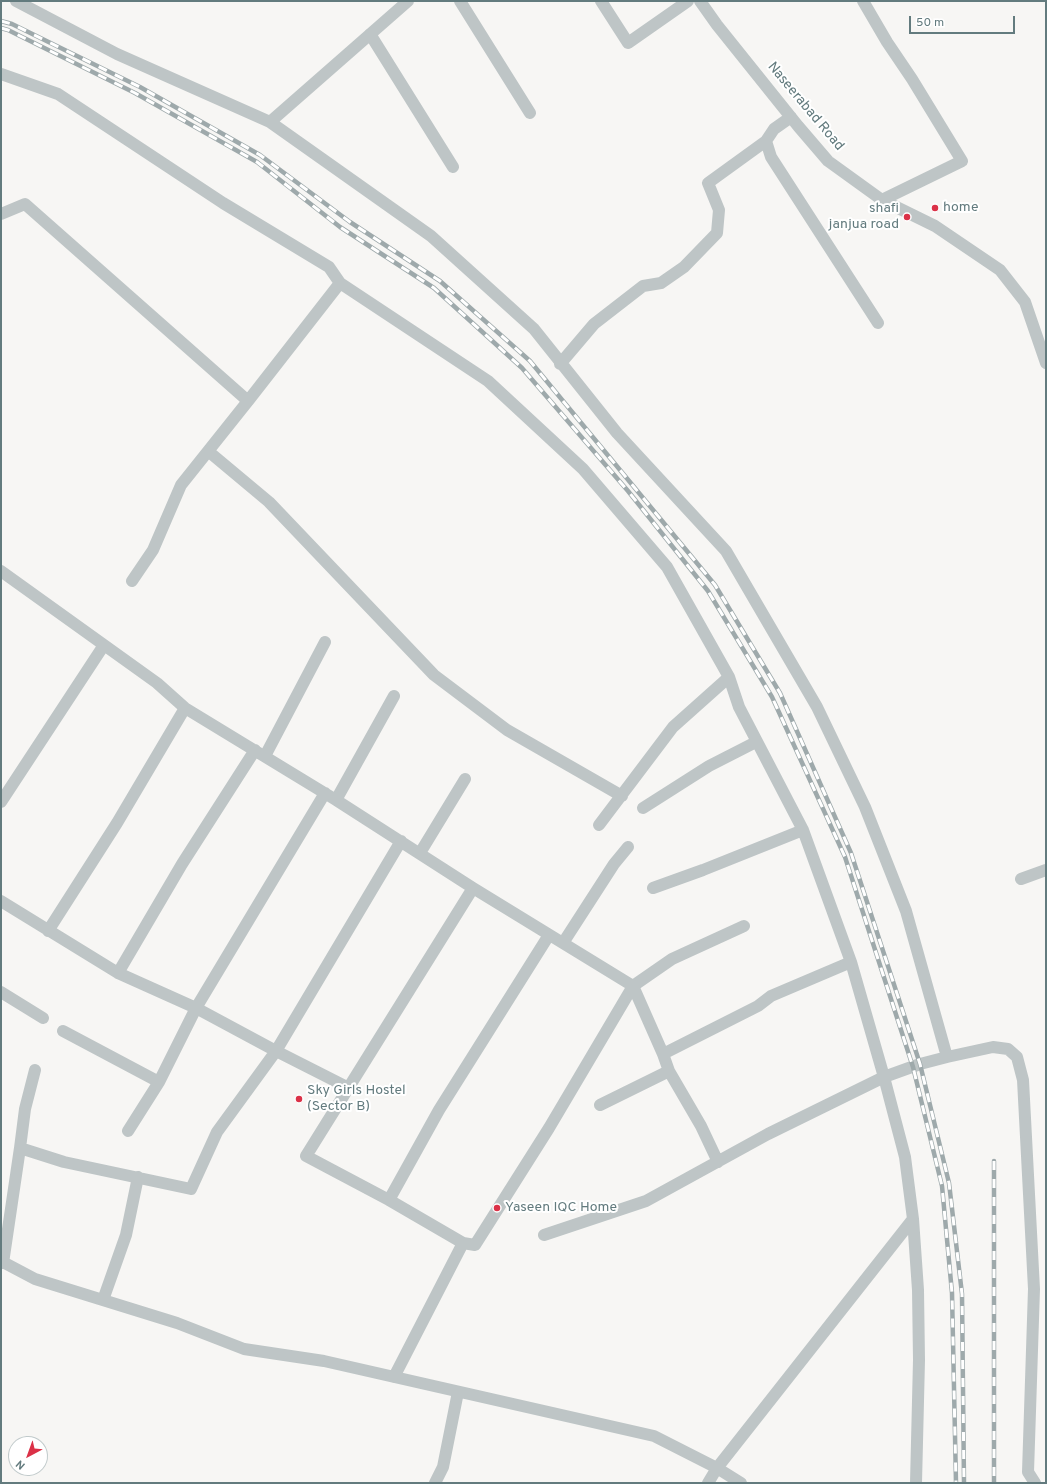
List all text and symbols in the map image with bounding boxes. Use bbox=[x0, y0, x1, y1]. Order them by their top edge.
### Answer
scale bar bbox=[911, 8, 1017, 34]
text: 50 m bbox=[916, 15, 944, 31]
street label: Naseerabad Road bbox=[763, 59, 847, 155]
place label: home bbox=[943, 200, 978, 216]
place label: shafi janjua road bbox=[829, 201, 899, 234]
marker: home bbox=[930, 203, 940, 213]
marker: shafi janjua road bbox=[902, 212, 912, 222]
place label: Sky Girls Hostel (Sector B) bbox=[307, 1083, 406, 1116]
marker: Sky Girls Hostel (Sector B) bbox=[294, 1094, 304, 1104]
place label: Yaseen IQC Home bbox=[505, 1200, 617, 1216]
marker: Yaseen IQC Home bbox=[492, 1203, 502, 1213]
north arrow bbox=[8, 1436, 48, 1476]
text: N bbox=[13, 1456, 28, 1472]

